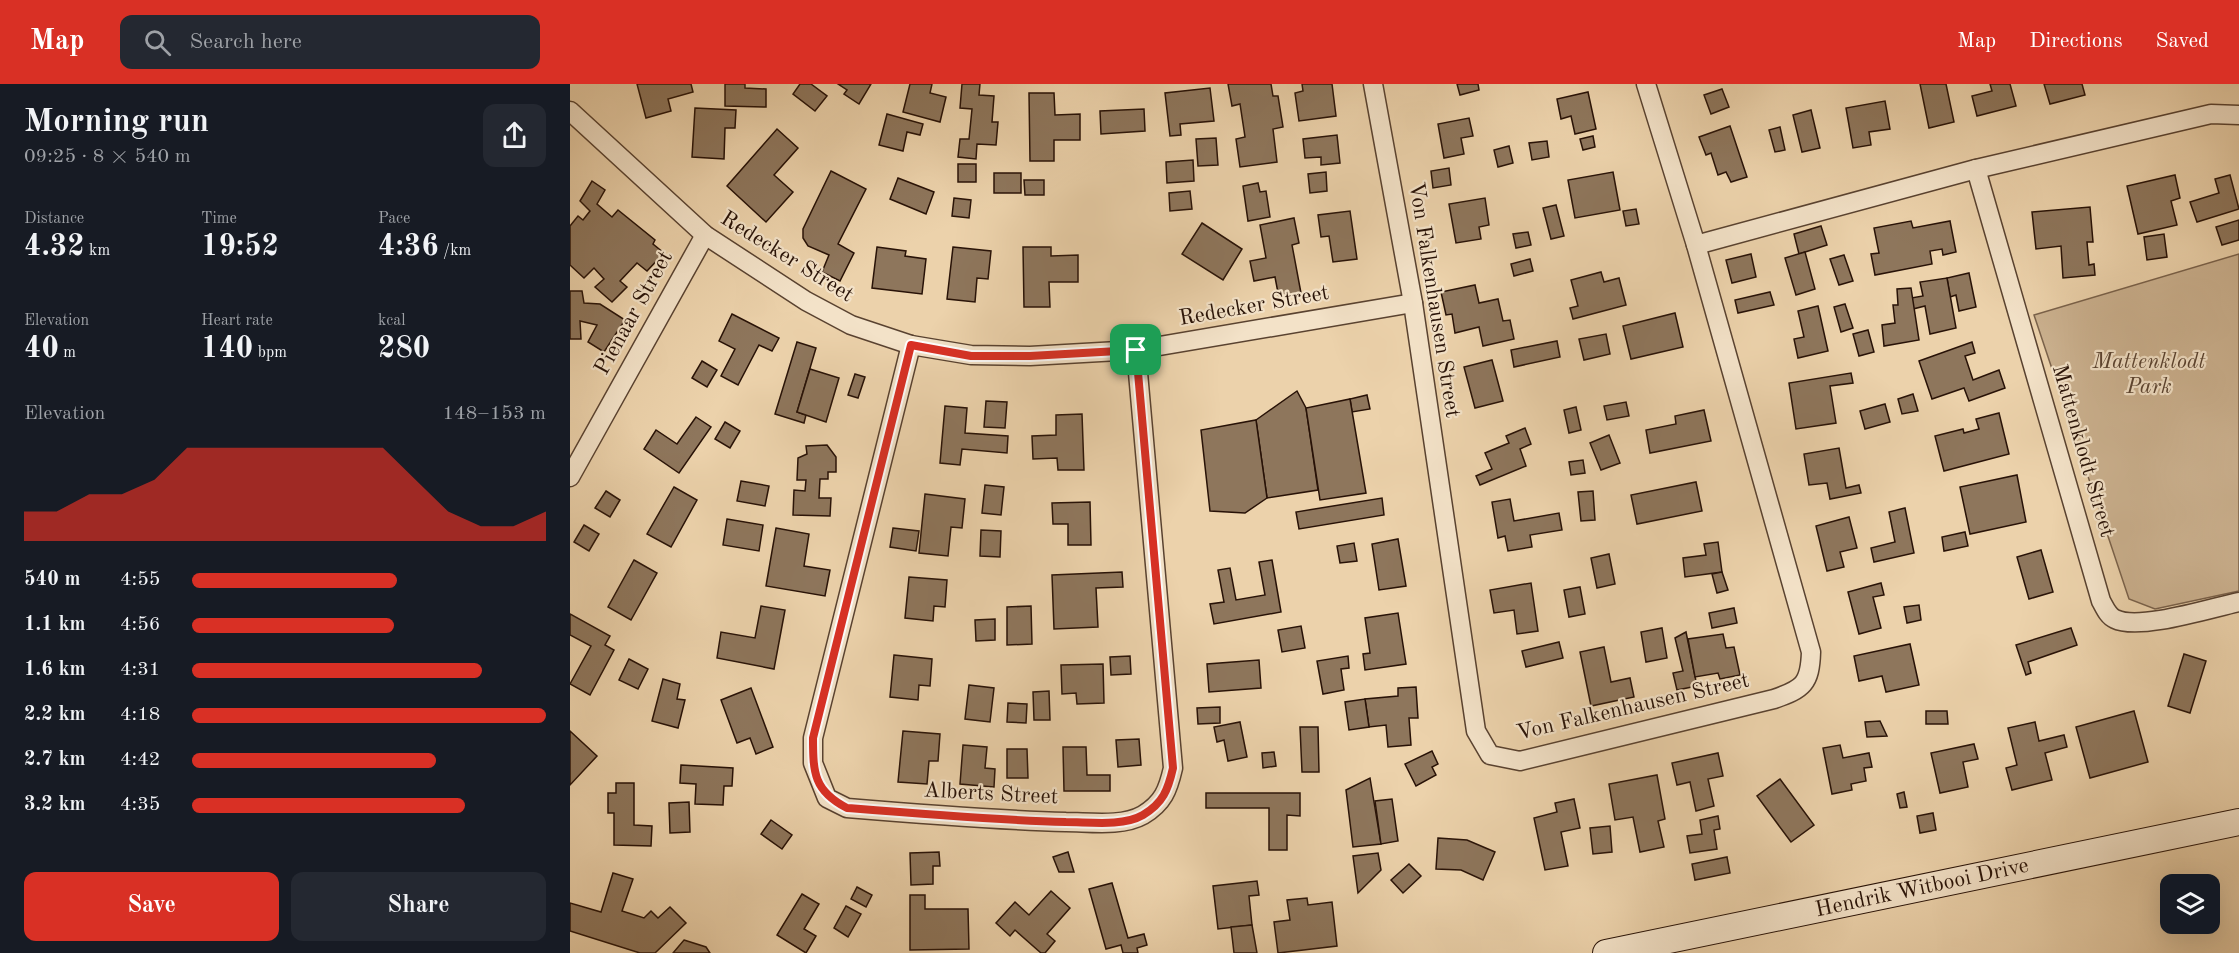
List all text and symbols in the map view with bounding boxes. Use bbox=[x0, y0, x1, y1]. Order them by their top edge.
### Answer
search box bbox=[120, 15, 540, 69]
icon: search bbox=[141, 26, 174, 59]
text: Map bbox=[30, 28, 84, 56]
text: Search here bbox=[189, 31, 302, 53]
text: Map bbox=[1957, 31, 1996, 52]
text: Directions bbox=[2029, 31, 2123, 52]
text: Saved bbox=[2156, 31, 2209, 52]
button: share bbox=[483, 104, 546, 167]
text: Morning run bbox=[24, 106, 209, 139]
text: 09:25 · 8 × 540 m bbox=[24, 147, 191, 167]
street label: Von Falkenhausen Street bbox=[1405, 181, 1463, 419]
street label: Redecker Street bbox=[717, 207, 857, 307]
text: Distance bbox=[24, 211, 84, 227]
text: Time bbox=[201, 211, 237, 227]
text: Pace bbox=[378, 211, 410, 227]
text: 4.32 bbox=[24, 232, 85, 262]
text: 19:52 bbox=[201, 232, 279, 262]
text: 4:36 bbox=[378, 232, 439, 262]
text: km bbox=[85, 243, 110, 259]
text: /km bbox=[439, 243, 471, 259]
street label: Pienaar Street bbox=[591, 247, 677, 379]
street label: Redecker Street bbox=[1177, 282, 1331, 330]
text: Elevation bbox=[24, 313, 89, 329]
text: Heart rate bbox=[201, 313, 273, 329]
text: kcal bbox=[378, 313, 406, 329]
pin bbox=[1110, 324, 1161, 375]
icon: arrive bbox=[1119, 333, 1152, 366]
text: 40 bbox=[24, 334, 59, 364]
text: 140 bbox=[201, 334, 253, 364]
text: 280 bbox=[378, 334, 430, 364]
text: m bbox=[59, 345, 76, 361]
text: bpm bbox=[253, 345, 287, 361]
park label: Mattenklodt Park bbox=[2091, 351, 2207, 398]
street label: Mattenklodt Street bbox=[2048, 362, 2118, 540]
text: Elevation bbox=[24, 404, 105, 424]
text: 148–153 m bbox=[443, 404, 546, 424]
text: 540 m bbox=[24, 570, 80, 590]
text: 4:55 bbox=[120, 570, 160, 590]
text: 1.1 km bbox=[24, 615, 86, 635]
text: 4:56 bbox=[120, 615, 160, 635]
text: 1.6 km bbox=[24, 660, 86, 680]
text: 4:31 bbox=[120, 660, 160, 680]
street label: Von Falkenhausen Street bbox=[1515, 669, 1751, 745]
text: 2.2 km bbox=[24, 705, 86, 725]
text: 4:18 bbox=[120, 705, 160, 725]
text: 2.7 km bbox=[24, 750, 86, 770]
text: 4:42 bbox=[120, 750, 160, 770]
street label: Alberts Street bbox=[923, 779, 1059, 809]
text: 3.2 km bbox=[24, 795, 86, 815]
text: 4:35 bbox=[120, 795, 160, 815]
street label: Hendrik Witbooi Drive bbox=[1813, 855, 2031, 921]
button: Save bbox=[24, 872, 279, 941]
button: Share bbox=[291, 872, 546, 941]
map controls bbox=[2160, 874, 2220, 934]
button: layers bbox=[2160, 874, 2220, 934]

